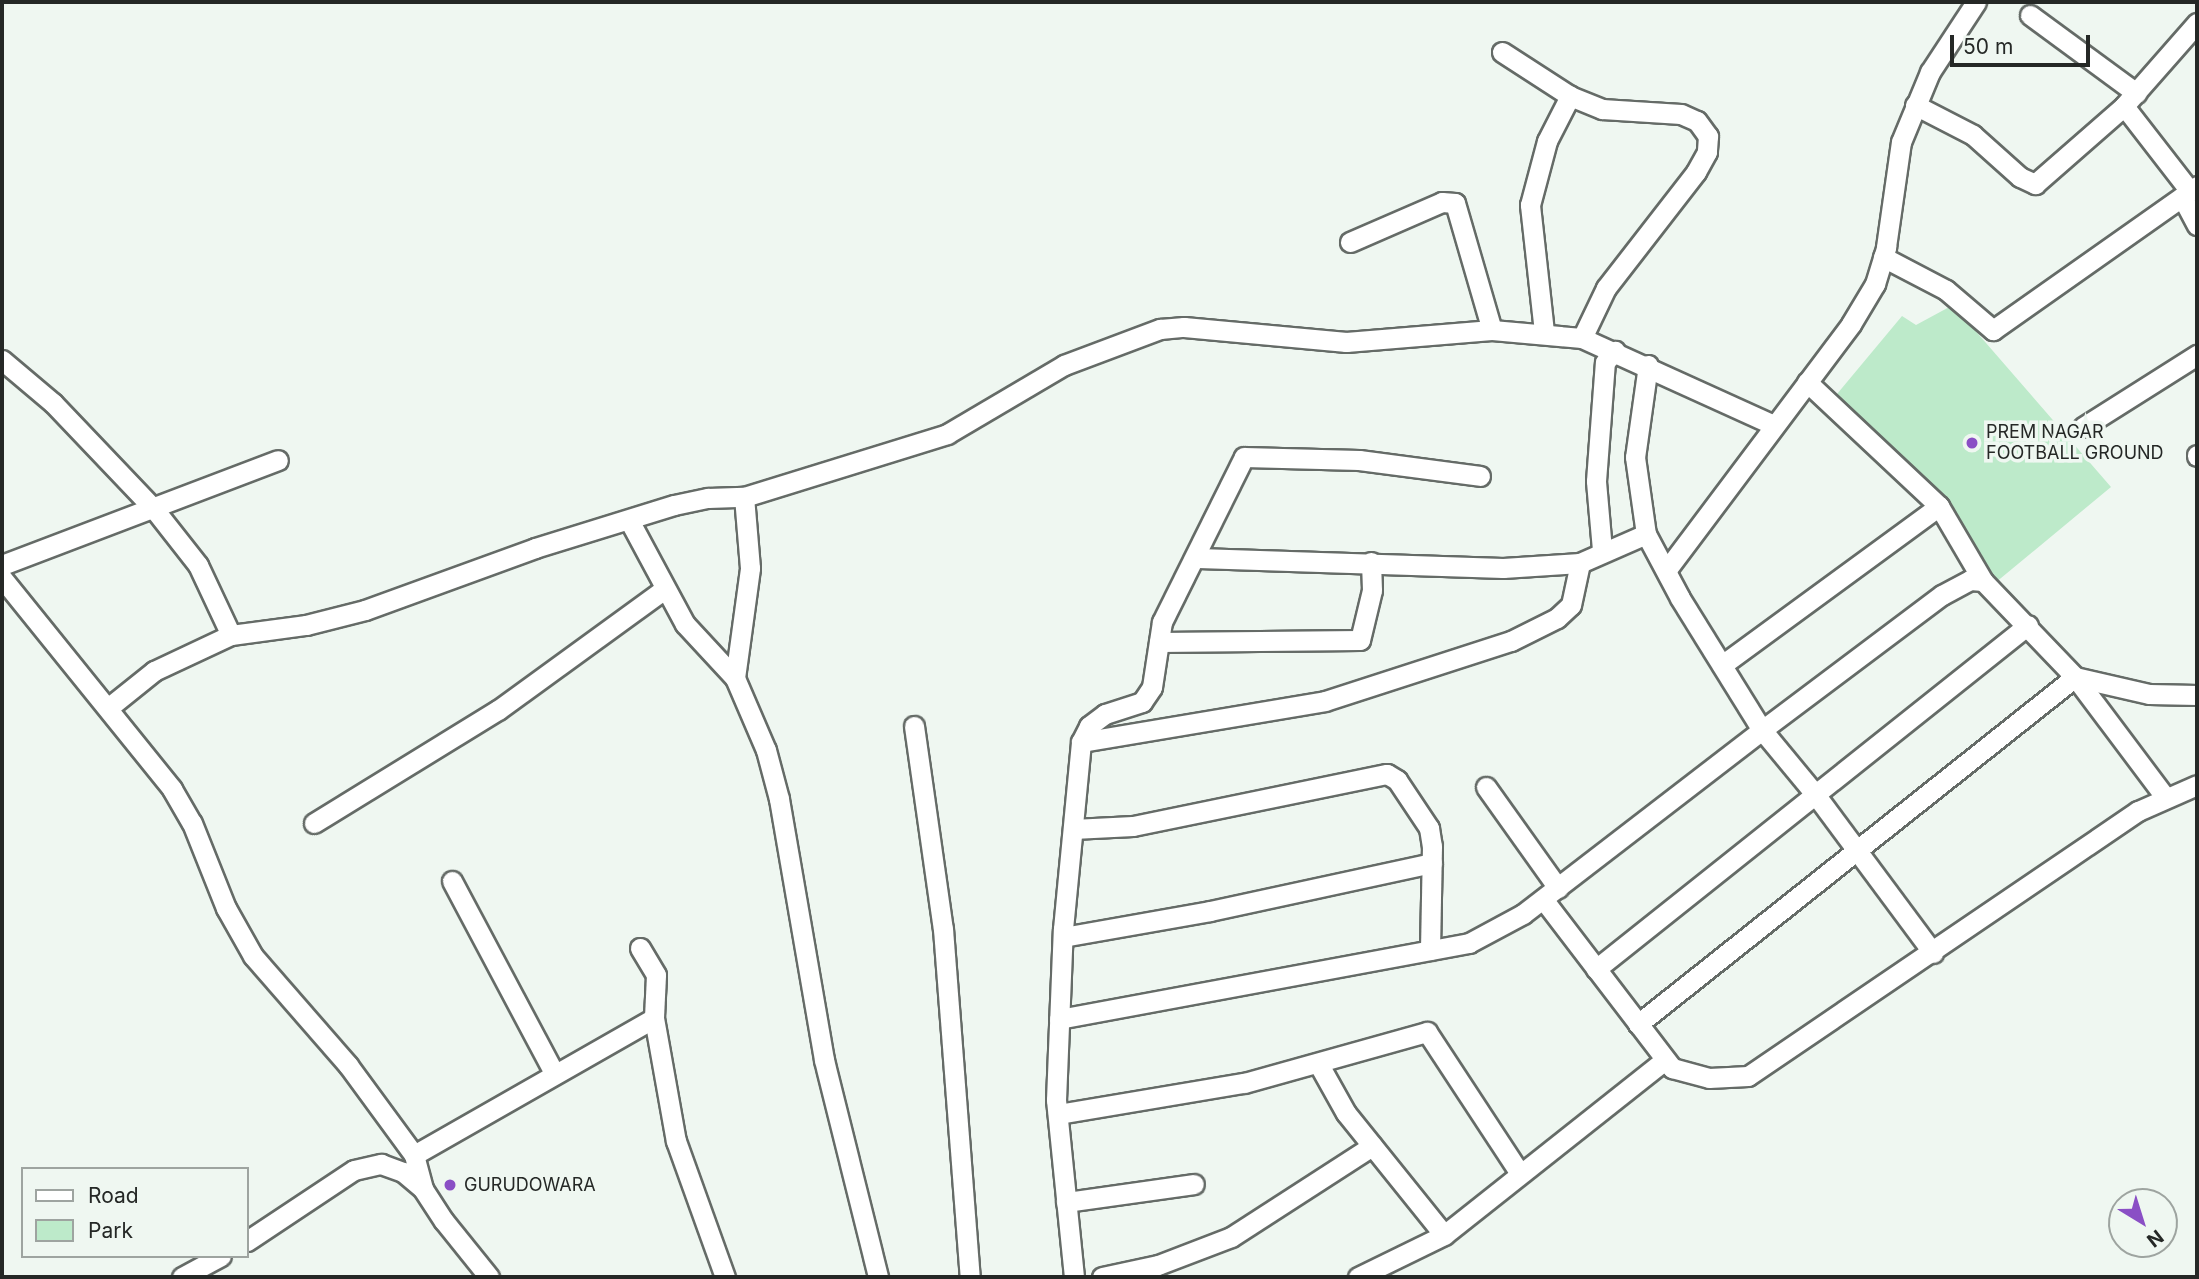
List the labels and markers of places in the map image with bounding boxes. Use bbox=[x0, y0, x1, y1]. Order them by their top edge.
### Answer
place label: PREM NAGAR FOOTBALL GROUND bbox=[1986, 422, 2164, 464]
marker: PREM NAGAR FOOTBALL GROUND bbox=[1964, 435, 1980, 451]
place label: GURUDOWARA bbox=[464, 1174, 596, 1196]
marker: GURUDOWARA bbox=[442, 1177, 458, 1193]

